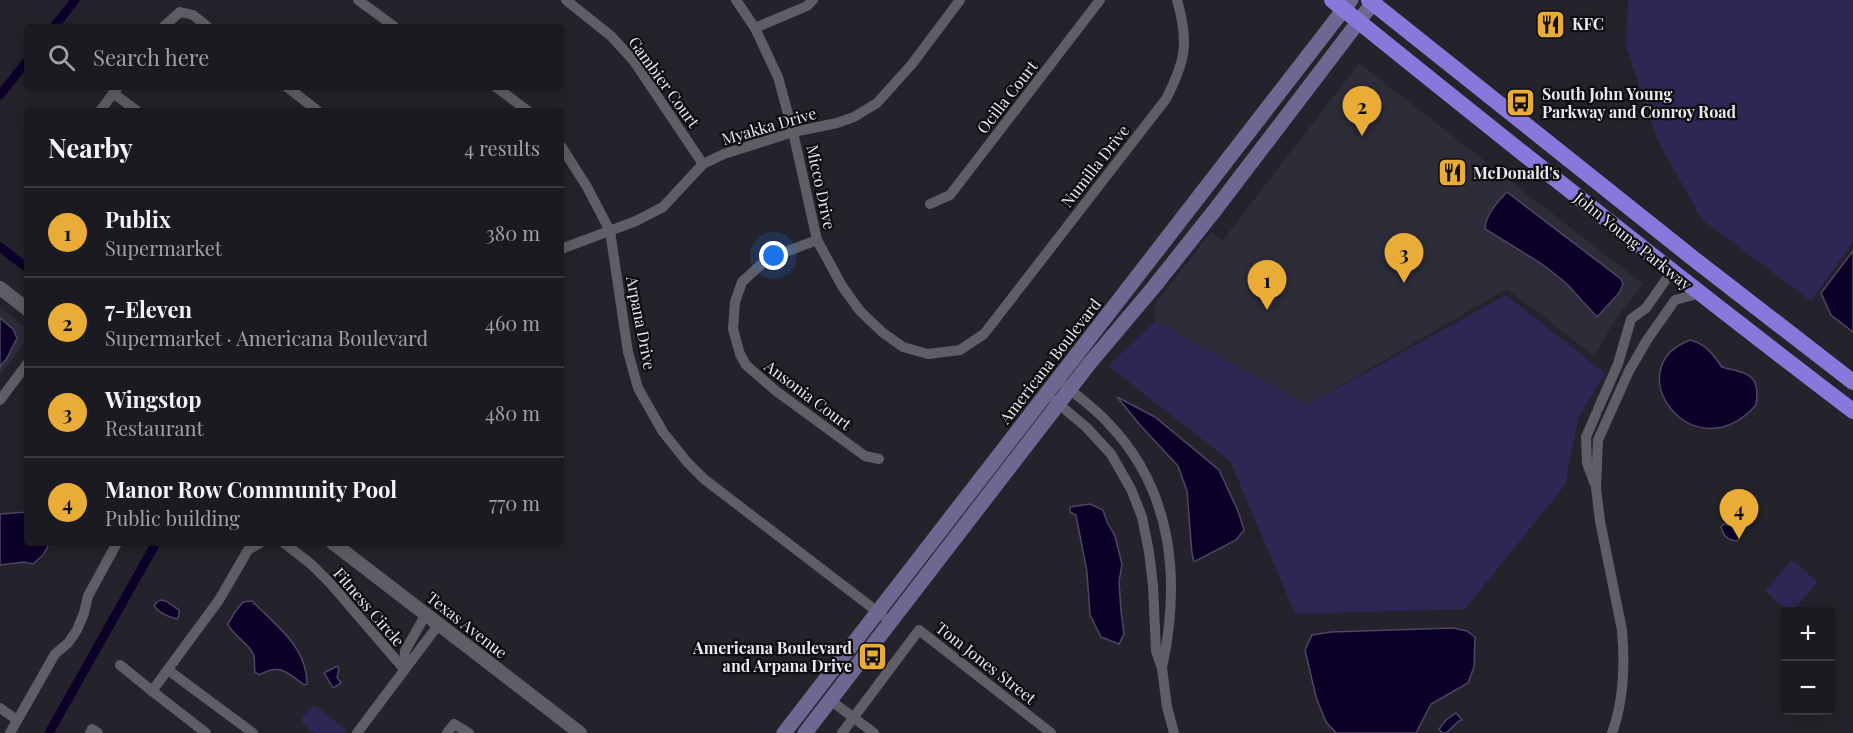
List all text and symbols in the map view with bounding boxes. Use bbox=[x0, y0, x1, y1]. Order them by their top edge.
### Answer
restaurant icon: KFC bbox=[1535, 8, 1567, 40]
place label: KFC bbox=[1572, 13, 1604, 34]
search box bbox=[24, 24, 564, 90]
street label: Gambier Court bbox=[624, 32, 705, 132]
icon: search bbox=[45, 41, 78, 74]
text: Search here bbox=[93, 42, 209, 72]
street label: Ocilla Court bbox=[972, 56, 1042, 137]
place label: South John Young Parkway and Conroy Road bbox=[1542, 83, 1737, 122]
pin: 2 bbox=[1342, 86, 1382, 136]
bus stop icon: South John Young Parkway and Conroy Road bbox=[1505, 87, 1537, 119]
street label: Myakka Drive bbox=[719, 102, 819, 149]
street label: Numilla Drive bbox=[1056, 120, 1133, 211]
text: Nearby bbox=[48, 130, 133, 165]
text: 4 results bbox=[464, 134, 540, 161]
street label: Micco Drive bbox=[802, 143, 841, 231]
restaurant icon: McDonald's bbox=[1436, 157, 1468, 189]
place label: McDonald's bbox=[1473, 162, 1560, 183]
street label: John Young Parkway bbox=[1570, 186, 1696, 294]
text: Publix bbox=[105, 204, 171, 234]
text: 1 bbox=[64, 219, 71, 246]
text: 380 m bbox=[486, 219, 540, 246]
text: Supermarket bbox=[105, 234, 222, 261]
pin: 3 bbox=[1384, 234, 1424, 283]
your location bbox=[759, 241, 788, 270]
pin: 1 bbox=[1248, 260, 1286, 310]
street label: Arpana Drive bbox=[622, 273, 661, 372]
text: 7-Eleven bbox=[105, 294, 192, 324]
street label: Americana Boulevard bbox=[993, 294, 1105, 428]
text: 2 bbox=[62, 309, 73, 336]
text: 460 m bbox=[485, 309, 540, 336]
text: Supermarket · Americana Boulevard bbox=[105, 324, 428, 351]
street label: Ansonia Court bbox=[760, 354, 856, 434]
text: Wingstop bbox=[105, 384, 201, 414]
text: 3 bbox=[63, 399, 72, 426]
text: 480 m bbox=[485, 399, 540, 426]
text: Restaurant bbox=[105, 414, 204, 441]
text: Manor Row Community Pool bbox=[105, 474, 397, 504]
text: 4 bbox=[62, 489, 73, 516]
text: 770 m bbox=[489, 489, 540, 516]
pin: 4 bbox=[1720, 490, 1758, 539]
text: Public building bbox=[105, 504, 240, 531]
street label: Fitness Circle bbox=[329, 563, 410, 651]
street label: Texas Avenue bbox=[423, 587, 512, 663]
map controls bbox=[1781, 607, 1835, 715]
button: + bbox=[1781, 607, 1835, 661]
street label: Tom Jones Street bbox=[932, 617, 1041, 709]
place label: Americana Boulevard and Arpana Drive bbox=[692, 637, 852, 676]
bus stop icon: Americana Boulevard and Arpana Drive bbox=[857, 641, 889, 673]
button: − bbox=[1781, 661, 1835, 715]

